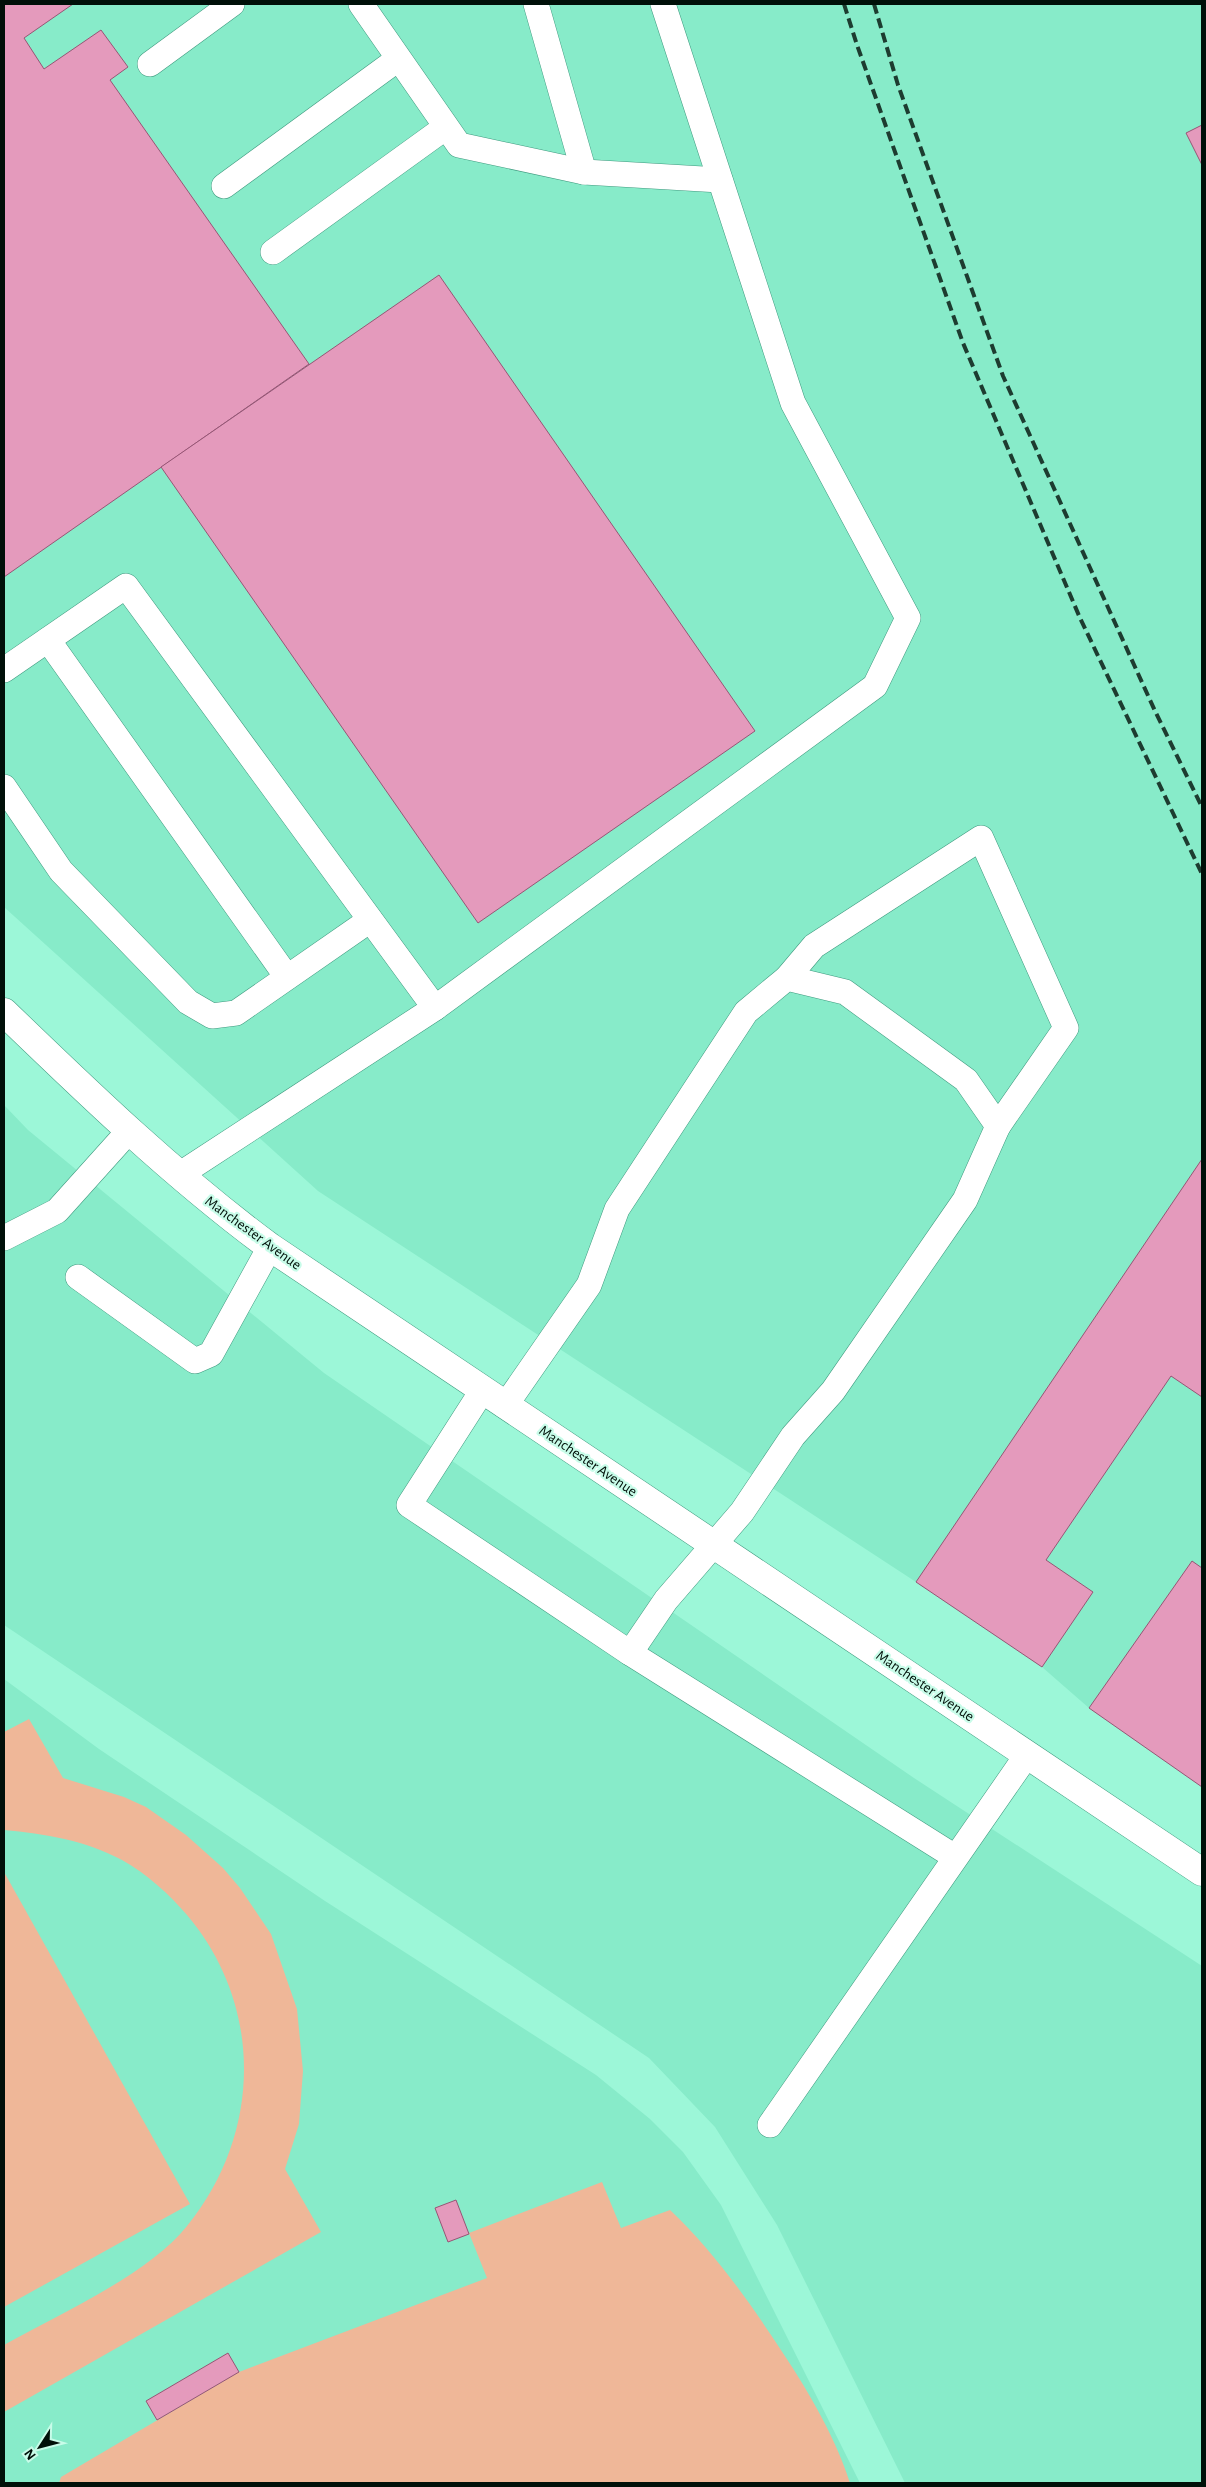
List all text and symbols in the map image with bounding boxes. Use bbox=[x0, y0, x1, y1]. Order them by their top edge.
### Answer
street label: Manchester Avenue bbox=[202, 1193, 304, 1273]
street label: Manchester Avenue bbox=[536, 1423, 640, 1499]
street label: Manchester Avenue bbox=[873, 1648, 977, 1724]
north arrow bbox=[15, 2422, 65, 2472]
text: N bbox=[22, 2446, 39, 2462]

